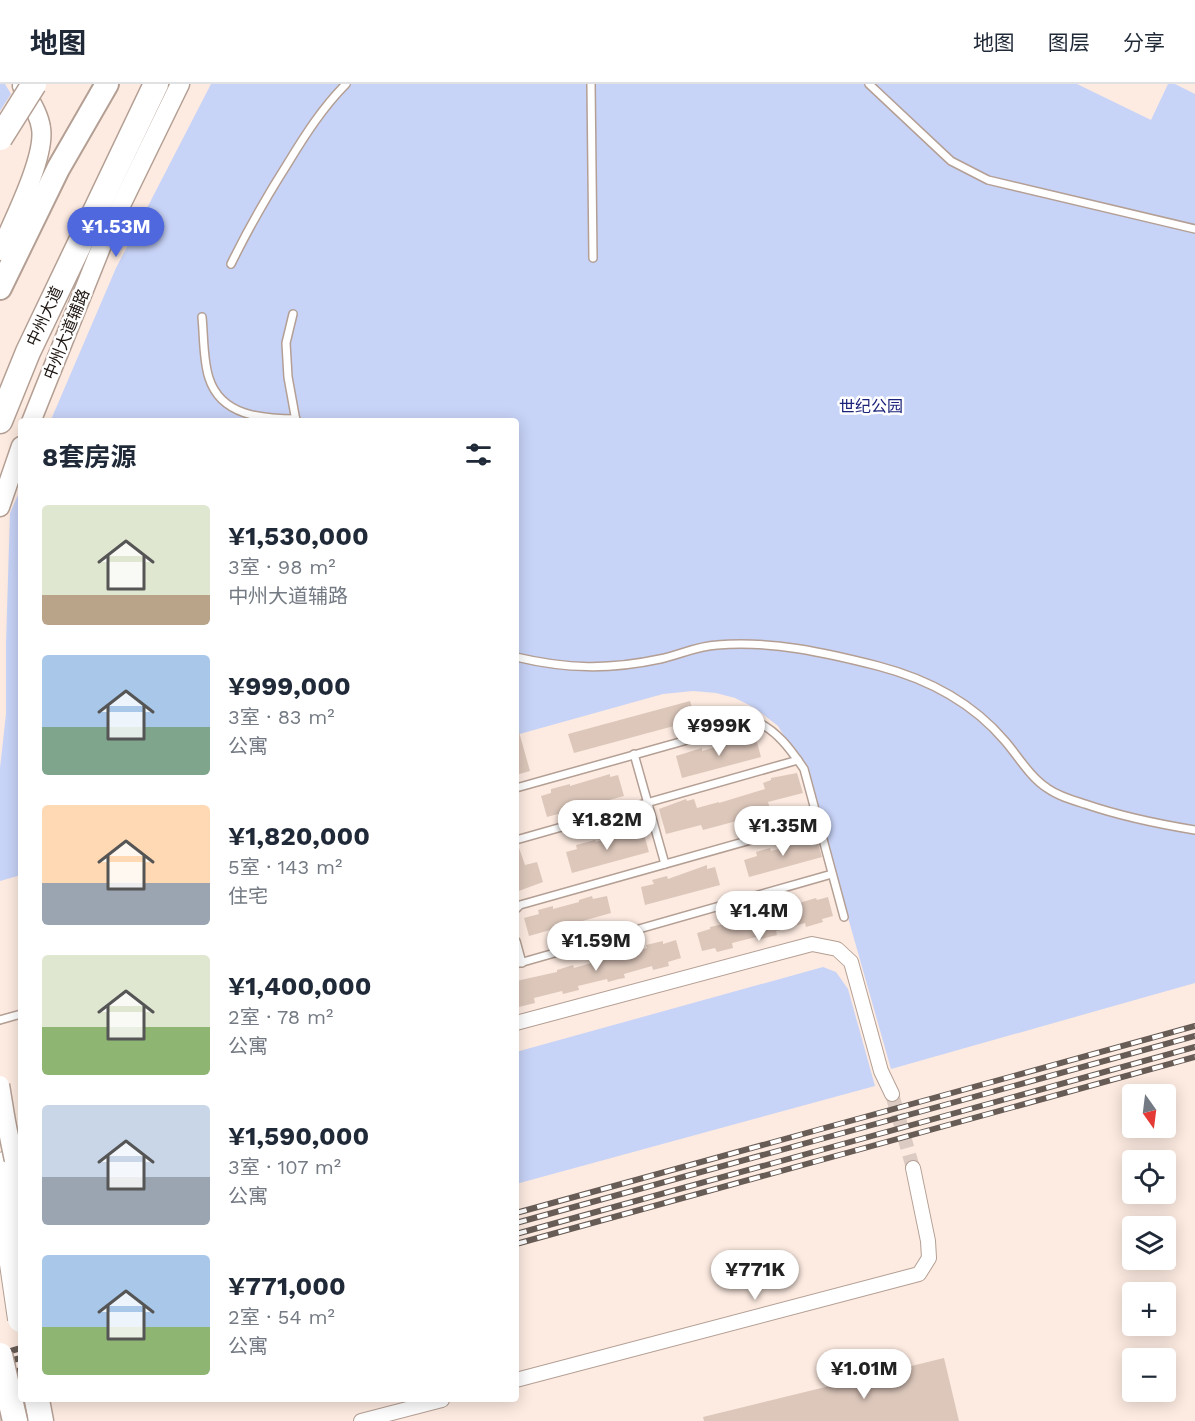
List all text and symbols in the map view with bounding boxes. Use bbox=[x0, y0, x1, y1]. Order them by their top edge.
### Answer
text: 地图 bbox=[30, 27, 86, 60]
text: 地图 bbox=[973, 30, 1015, 55]
text: 图层 bbox=[1048, 30, 1090, 55]
text: 分享 bbox=[1123, 30, 1165, 55]
pin: ¥1.53M bbox=[67, 207, 165, 258]
text: ¥1.53M bbox=[81, 214, 151, 238]
street label: 中州大道 bbox=[22, 283, 67, 349]
street label: 中州大道辅路 bbox=[40, 286, 93, 382]
park label: 世纪公园 bbox=[839, 397, 903, 416]
icon: filters bbox=[462, 438, 495, 471]
text: 8套房源 bbox=[42, 442, 136, 472]
text: ¥1,530,000 bbox=[228, 521, 369, 551]
icon: home bbox=[90, 529, 162, 601]
text: 3室 · 98 m² bbox=[228, 555, 336, 579]
text: 中州大道辅路 bbox=[228, 584, 348, 608]
text: ¥999,000 bbox=[228, 671, 351, 701]
icon: home bbox=[90, 679, 162, 751]
text: 3室 · 83 m² bbox=[228, 705, 335, 729]
pin: ¥999K bbox=[677, 706, 761, 757]
text: ¥999K bbox=[687, 713, 751, 737]
text: 公寓 bbox=[228, 734, 268, 758]
pin: ¥1.82M bbox=[558, 800, 656, 851]
pin: ¥1.35M bbox=[734, 806, 832, 857]
text: ¥1.82M bbox=[572, 807, 642, 831]
text: ¥1.35M bbox=[748, 813, 818, 837]
text: ¥1,820,000 bbox=[228, 821, 370, 851]
icon: home bbox=[90, 829, 162, 901]
text: 5室 · 143 m² bbox=[228, 855, 342, 879]
text: 住宅 bbox=[228, 884, 268, 908]
pin: ¥1.4M bbox=[717, 891, 801, 942]
text: ¥1.4M bbox=[730, 898, 788, 922]
pin: ¥1.59M bbox=[547, 921, 645, 972]
text: ¥1.59M bbox=[561, 928, 631, 952]
text: ¥1,400,000 bbox=[228, 971, 372, 1001]
icon: home bbox=[90, 979, 162, 1051]
text: 2室 · 78 m² bbox=[228, 1005, 333, 1029]
text: 公寓 bbox=[228, 1034, 268, 1058]
north arrow bbox=[1122, 1084, 1176, 1138]
map controls bbox=[1122, 1084, 1176, 1402]
text: ¥1,590,000 bbox=[228, 1121, 369, 1151]
icon: home bbox=[90, 1129, 162, 1201]
button: locate bbox=[1122, 1150, 1176, 1204]
text: 3室 · 107 m² bbox=[228, 1155, 341, 1179]
text: 公寓 bbox=[228, 1184, 268, 1208]
button: layers bbox=[1122, 1216, 1176, 1270]
pin: ¥771K bbox=[713, 1250, 797, 1301]
text: ¥771K bbox=[725, 1257, 785, 1281]
text: ¥771,000 bbox=[228, 1271, 346, 1301]
icon: home bbox=[90, 1279, 162, 1351]
button: + bbox=[1122, 1282, 1176, 1336]
text: 2室 · 54 m² bbox=[228, 1305, 335, 1329]
text: 公寓 bbox=[228, 1334, 268, 1358]
button: − bbox=[1122, 1348, 1176, 1402]
pin: ¥1.01M bbox=[815, 1349, 913, 1400]
text: ¥1.01M bbox=[830, 1356, 898, 1380]

